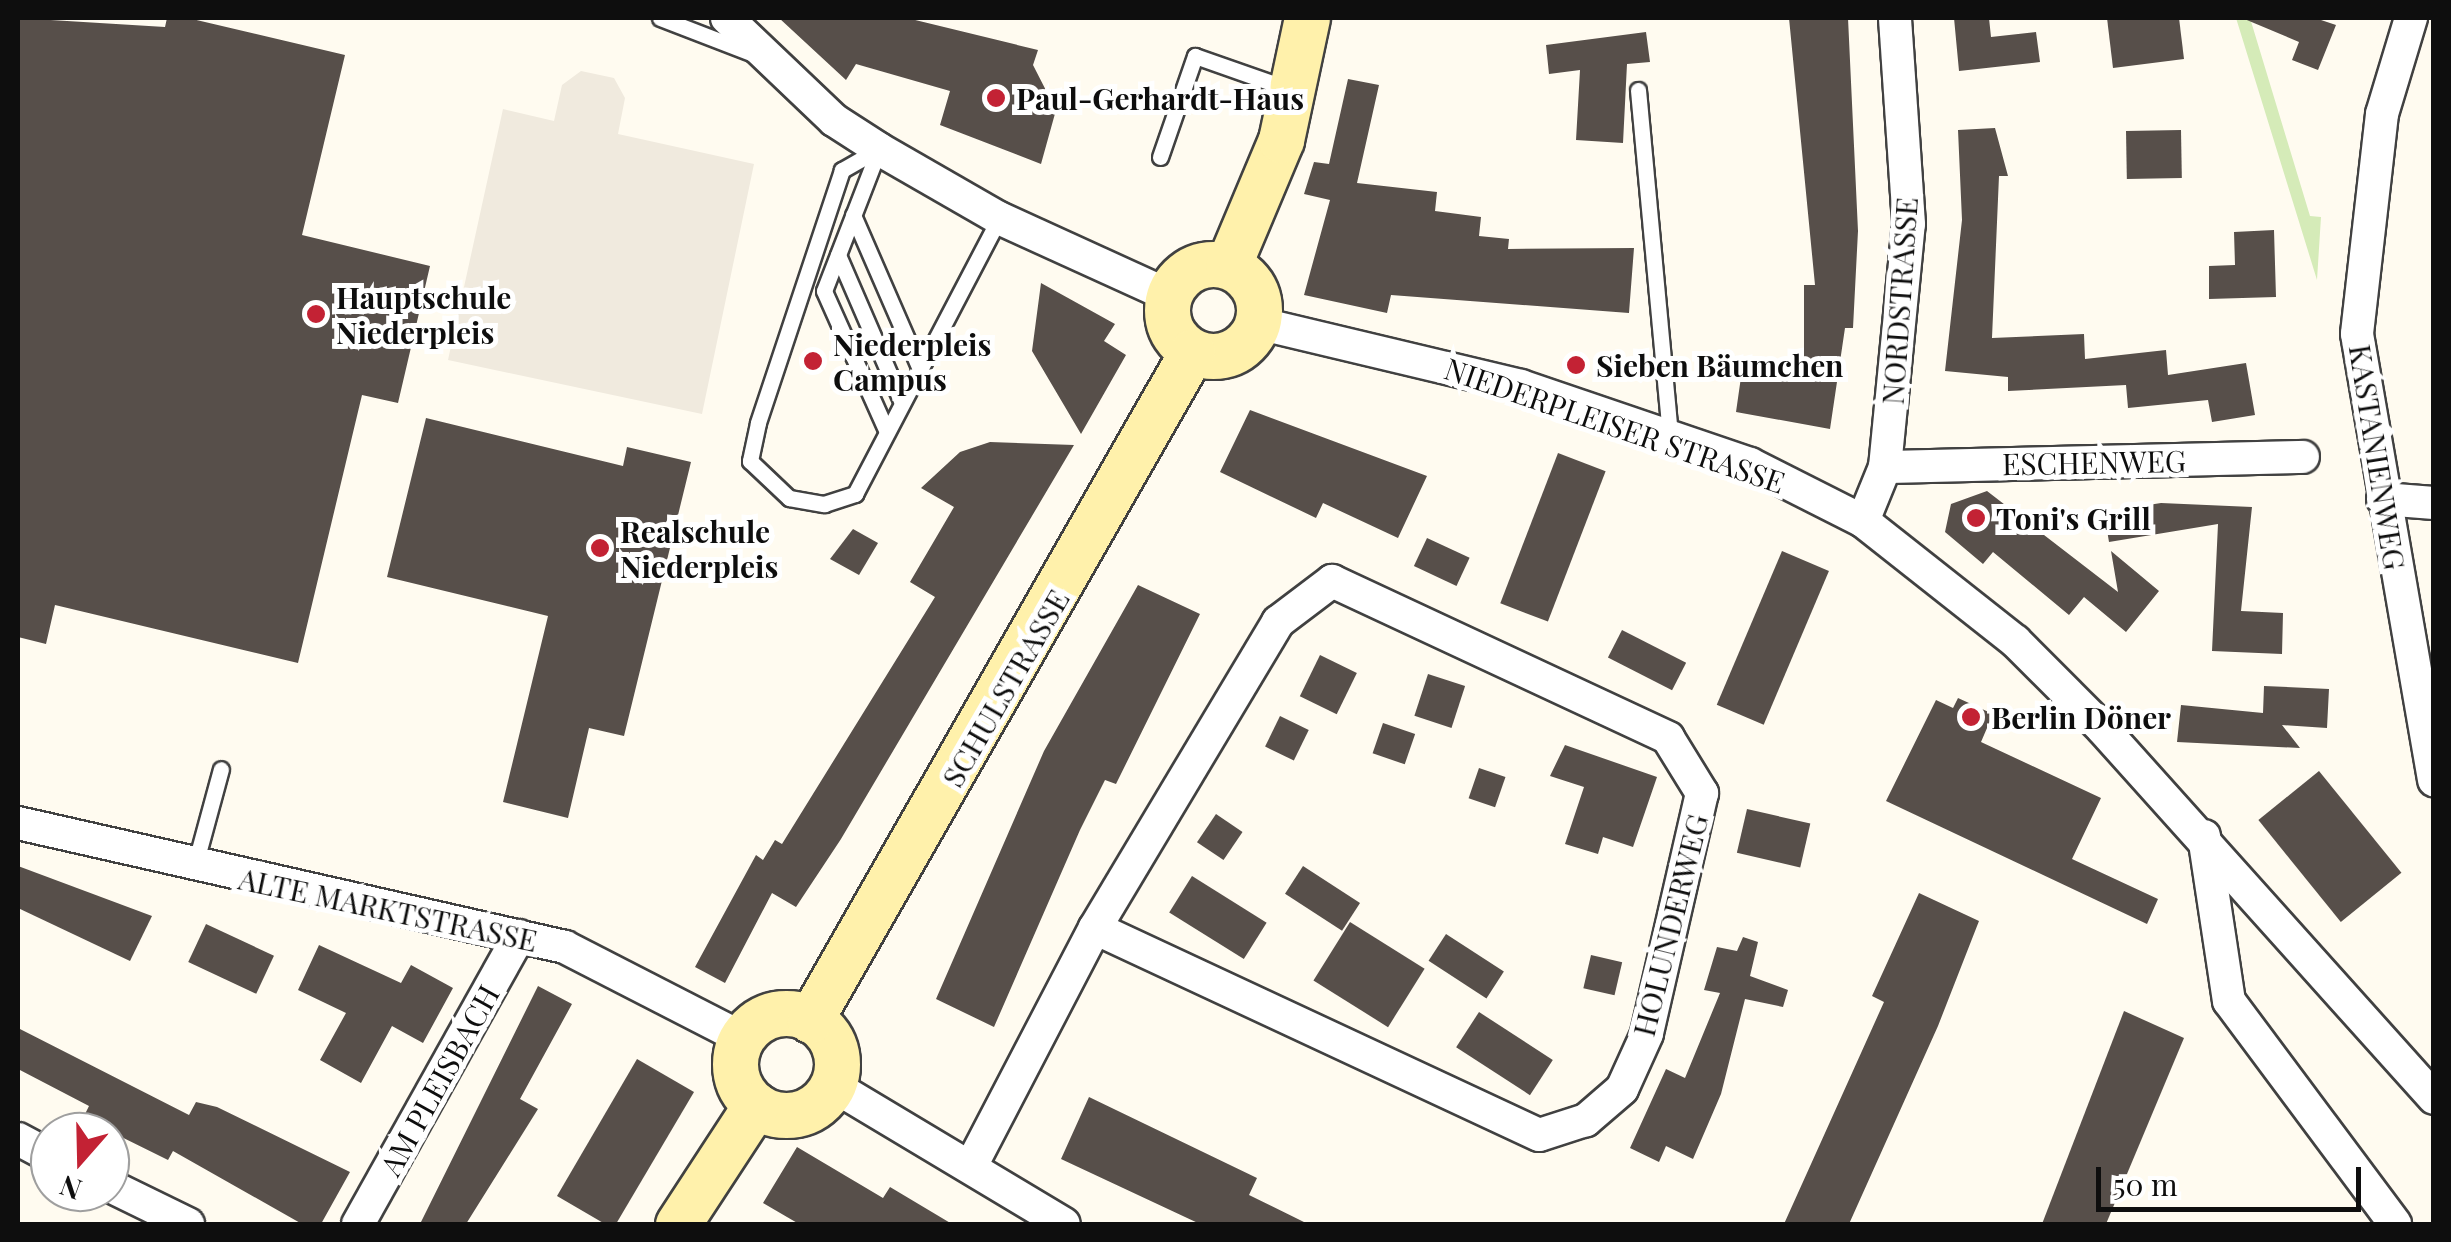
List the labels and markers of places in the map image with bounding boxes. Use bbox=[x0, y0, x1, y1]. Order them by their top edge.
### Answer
place label: Paul-Gerhardt-Haus bbox=[1016, 80, 1304, 116]
marker: Paul-Gerhardt-Haus bbox=[985, 87, 1007, 109]
place label: Hauptschule Niederpleis bbox=[336, 279, 511, 350]
marker: Hauptschule Niederpleis bbox=[305, 303, 327, 325]
place label: Niederpleis Campus bbox=[833, 326, 991, 396]
place label: Sieben Bäumchen bbox=[1596, 347, 1844, 383]
marker: Niederpleis Campus bbox=[802, 350, 824, 372]
marker: Sieben Bäumchen bbox=[1565, 354, 1587, 376]
place label: Toni's Grill bbox=[1996, 500, 2151, 536]
marker: Toni's Grill bbox=[1965, 507, 1987, 529]
place label: Realschule Niederpleis bbox=[620, 513, 778, 584]
marker: Realschule Niederpleis bbox=[589, 537, 611, 559]
place label: Berlin Döner bbox=[1991, 699, 2171, 735]
marker: Berlin Döner bbox=[1960, 706, 1982, 728]

